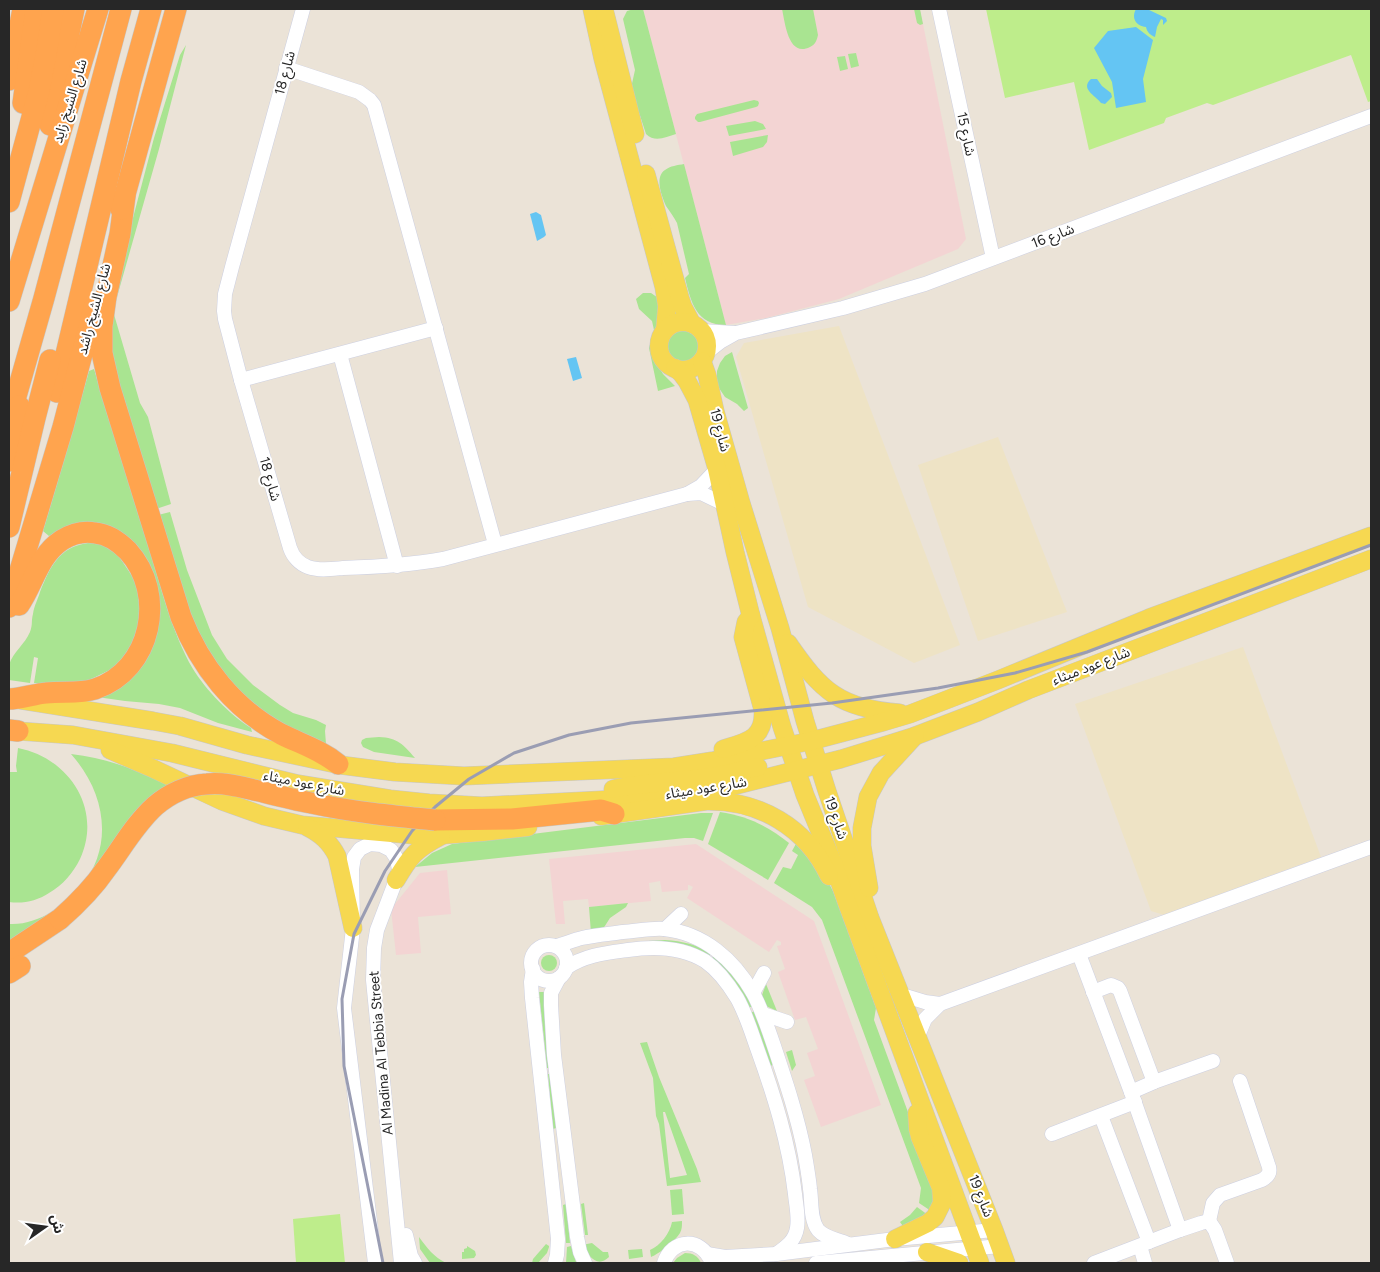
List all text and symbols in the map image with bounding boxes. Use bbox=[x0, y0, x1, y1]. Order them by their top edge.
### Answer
street label: شارع 18 bbox=[271, 49, 301, 98]
street label: شارع الشيخ زايد bbox=[49, 57, 93, 146]
street label: شارع 15 bbox=[951, 110, 979, 158]
street label: شارع 16 bbox=[1029, 220, 1078, 254]
street label: شارع الشيخ راشد bbox=[74, 261, 116, 357]
street label: شارع 19 bbox=[704, 406, 734, 454]
street label: شارع 18 bbox=[254, 455, 284, 504]
street label: شارع عود ميثاء bbox=[1050, 643, 1133, 691]
street label: شارع عود ميثاء bbox=[262, 767, 346, 801]
street label: شارع عود ميثاء bbox=[664, 773, 748, 805]
street label: شارع 19 bbox=[819, 794, 851, 842]
street label: Al Madina Al Tebbia Street bbox=[365, 970, 397, 1136]
street label: شارع 19 bbox=[963, 1172, 997, 1221]
north arrow bbox=[20, 1202, 70, 1252]
text: ش bbox=[47, 1213, 68, 1235]

